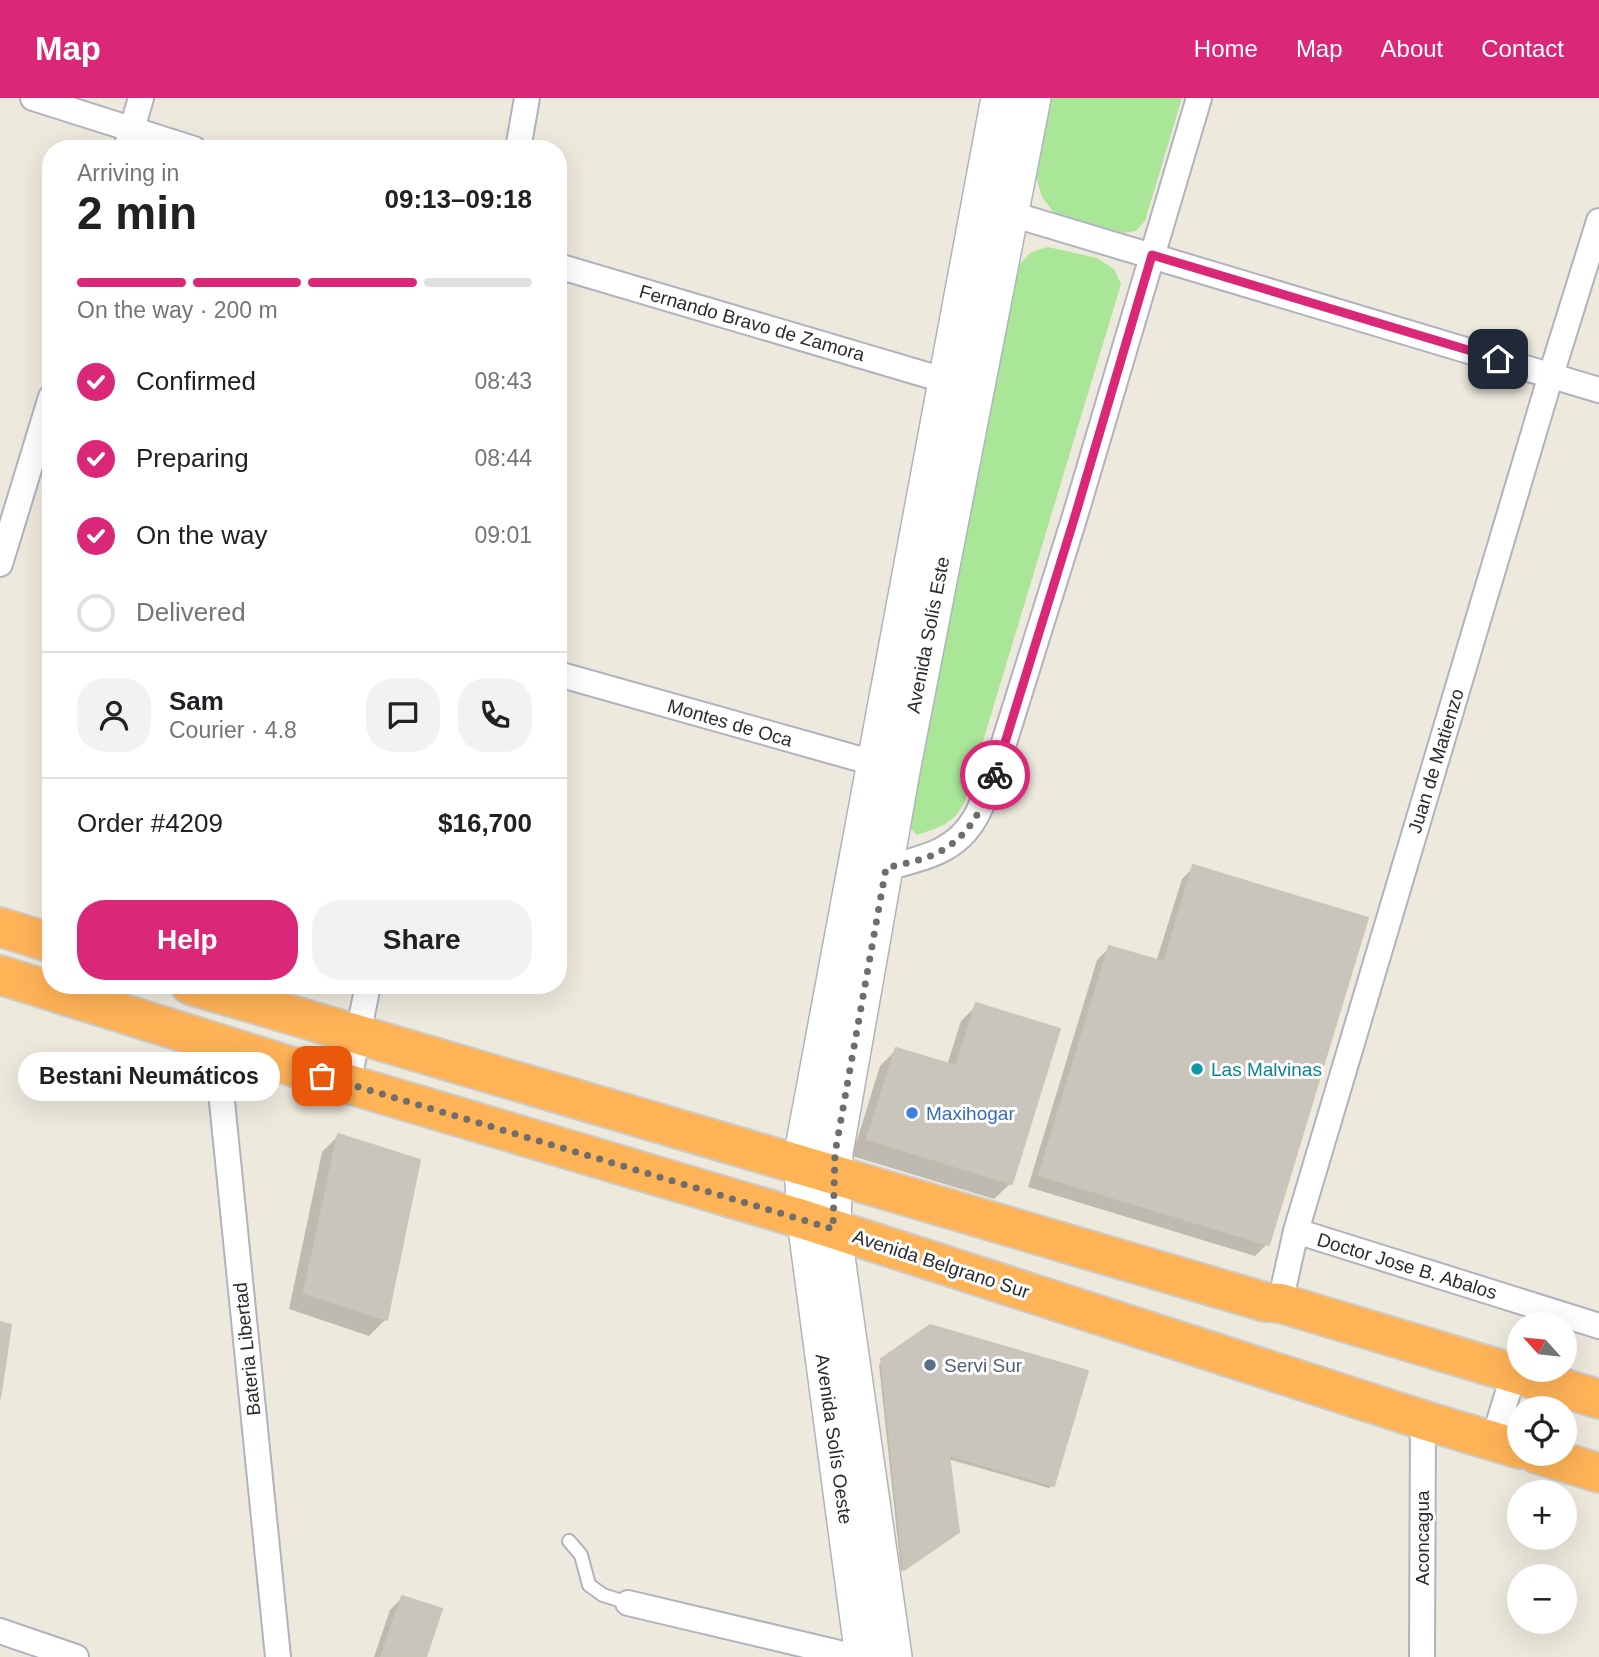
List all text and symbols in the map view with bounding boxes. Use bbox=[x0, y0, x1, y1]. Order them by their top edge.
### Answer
text: Map bbox=[35, 30, 101, 67]
text: Home bbox=[1194, 35, 1258, 62]
text: Map bbox=[1296, 35, 1343, 62]
text: About bbox=[1381, 35, 1443, 62]
text: Contact bbox=[1481, 35, 1564, 62]
text: Arriving in bbox=[77, 160, 179, 186]
text: 09:13–09:18 bbox=[385, 184, 532, 214]
text: 2 min bbox=[77, 187, 197, 239]
street label: Fernando Bravo de Zamora bbox=[637, 281, 867, 365]
text: On the way · 200 m bbox=[77, 297, 278, 323]
pin bbox=[1468, 329, 1528, 389]
icon: home bbox=[1479, 340, 1517, 378]
icon: check bbox=[77, 363, 115, 401]
text: Confirmed bbox=[136, 366, 256, 396]
text: 08:43 bbox=[474, 368, 532, 394]
icon: check bbox=[77, 440, 115, 478]
text: Preparing bbox=[136, 443, 249, 473]
text: 08:44 bbox=[474, 445, 532, 471]
icon: check bbox=[77, 517, 115, 555]
text: On the way bbox=[136, 520, 268, 550]
text: 09:01 bbox=[474, 522, 532, 548]
street label: Avenida Solís Este bbox=[903, 555, 953, 715]
text: Delivered bbox=[136, 597, 246, 627]
button: person bbox=[77, 678, 151, 752]
button: chat bbox=[366, 678, 440, 752]
button: phone bbox=[458, 678, 532, 752]
text: Sam bbox=[169, 686, 224, 716]
street label: Juan de Matienzo bbox=[1404, 686, 1468, 836]
street label: Montes de Oca bbox=[665, 695, 795, 751]
text: Courier · 4.8 bbox=[169, 717, 297, 743]
courier bbox=[960, 740, 1030, 810]
icon: bike bbox=[976, 756, 1014, 794]
text: Order #4209 bbox=[77, 808, 223, 838]
text: $16,700 bbox=[438, 808, 532, 838]
button: Help bbox=[77, 900, 298, 980]
button: Share bbox=[312, 900, 532, 980]
pin bbox=[292, 1046, 352, 1106]
callout: Bestani Neumáticos bbox=[18, 1052, 280, 1100]
icon: bag bbox=[303, 1057, 341, 1095]
place label: Las Malvinas bbox=[1211, 1059, 1322, 1080]
marker: Las Malvinas bbox=[1189, 1061, 1205, 1077]
text: Bestani Neumáticos bbox=[39, 1063, 259, 1089]
place label: Maxihogar bbox=[926, 1103, 1015, 1124]
marker: Maxihogar bbox=[904, 1105, 920, 1121]
street label: Avenida Belgrano Sur bbox=[850, 1226, 1033, 1303]
street label: Doctor Jose B. Abalos bbox=[1315, 1229, 1499, 1303]
street label: Bateria Libertad bbox=[230, 1281, 264, 1417]
north arrow bbox=[1507, 1312, 1577, 1382]
map controls bbox=[1507, 1312, 1577, 1634]
street label: Avenida Solís Oeste bbox=[812, 1352, 856, 1526]
place label: Servi Sur bbox=[944, 1355, 1023, 1376]
marker: Servi Sur bbox=[922, 1357, 938, 1373]
button: locate bbox=[1507, 1396, 1577, 1466]
button: + bbox=[1507, 1480, 1577, 1550]
street label: Aconcagua bbox=[1412, 1490, 1433, 1586]
button: − bbox=[1507, 1564, 1577, 1634]

